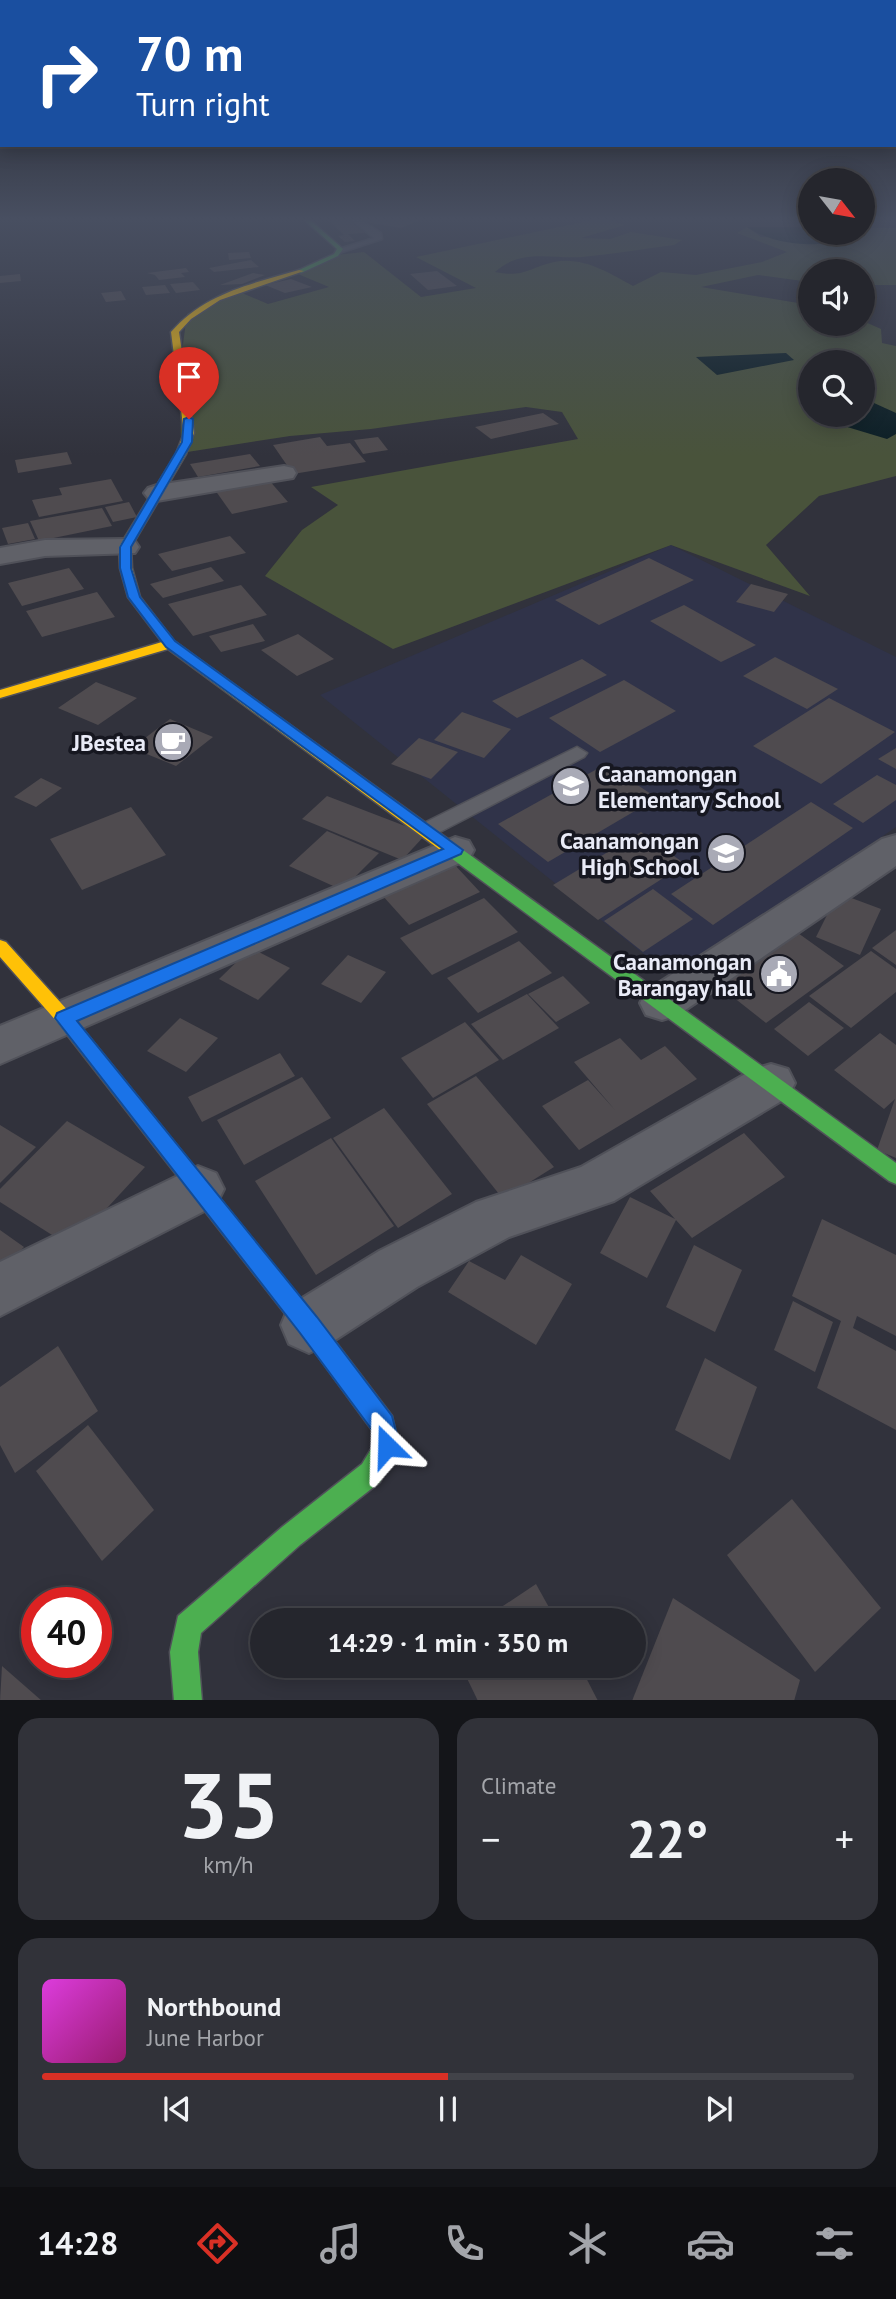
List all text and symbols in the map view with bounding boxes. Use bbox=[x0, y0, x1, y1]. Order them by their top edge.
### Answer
text: 70 m bbox=[136, 21, 243, 85]
icon: right bbox=[21, 28, 112, 119]
text: Turn right bbox=[136, 83, 270, 125]
north arrow bbox=[798, 168, 875, 245]
map controls bbox=[798, 168, 875, 427]
button: sound bbox=[798, 259, 875, 336]
pin bbox=[159, 347, 219, 419]
button: search bbox=[798, 350, 875, 427]
icon: arrive bbox=[170, 358, 208, 396]
cafe icon: JBestea bbox=[152, 721, 194, 763]
place label: JBestea bbox=[71, 728, 146, 757]
place label: Caanamongan Elementary School bbox=[598, 759, 781, 814]
school or university icon: Caanamongan Elementary School bbox=[550, 765, 592, 807]
place label: Caanamongan High School bbox=[560, 826, 699, 881]
school or university icon: Caanamongan High School bbox=[705, 832, 747, 874]
place label: Caanamongan Barangay hall bbox=[613, 947, 752, 1002]
public building icon: Caanamongan Barangay hall bbox=[758, 953, 800, 995]
position arrow bbox=[350, 1409, 424, 1483]
speed limit sign: 40 bbox=[21, 1587, 112, 1678]
text: 14:29 · 1 min · 350 m bbox=[328, 1626, 568, 1659]
text: 35 bbox=[177, 1745, 280, 1863]
text: Climate bbox=[481, 1771, 556, 1800]
text: 22° bbox=[627, 1805, 708, 1872]
text: − bbox=[481, 1814, 500, 1863]
text: + bbox=[835, 1814, 854, 1863]
text: km/h bbox=[203, 1850, 254, 1879]
text: Northbound bbox=[147, 1990, 281, 2023]
text: June Harbor bbox=[147, 2023, 264, 2052]
icon: previous bbox=[158, 2090, 196, 2128]
icon: pause bbox=[429, 2090, 467, 2128]
icon: next bbox=[700, 2090, 738, 2128]
icon: directions bbox=[193, 2219, 242, 2268]
icon: music bbox=[316, 2219, 365, 2268]
icon: phone bbox=[440, 2219, 489, 2268]
icon: climate bbox=[563, 2219, 612, 2268]
icon: car bbox=[686, 2219, 735, 2268]
icon: filters bbox=[810, 2219, 859, 2268]
text: 14:28 bbox=[37, 2222, 118, 2264]

